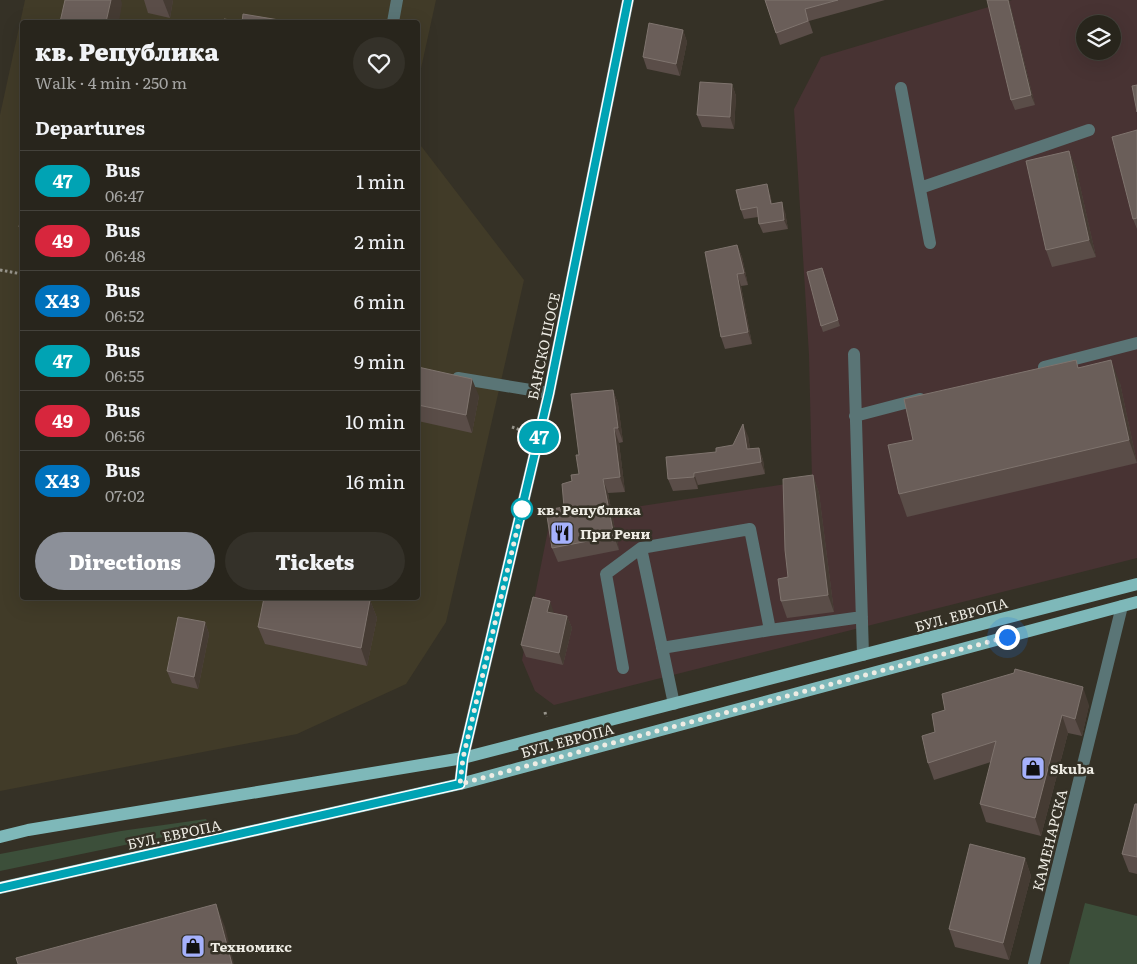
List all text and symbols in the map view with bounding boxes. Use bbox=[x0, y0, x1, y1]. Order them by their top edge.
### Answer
map controls bbox=[1076, 15, 1121, 60]
button: layers bbox=[1076, 15, 1121, 60]
text: кв. Република bbox=[35, 33, 219, 68]
button: heart bbox=[353, 37, 405, 89]
text: Walk · 4 min · 250 m bbox=[35, 70, 187, 94]
text: Departures bbox=[35, 113, 145, 141]
text: Bus bbox=[105, 155, 140, 183]
text: 47 bbox=[53, 167, 72, 194]
text: 1 min bbox=[356, 167, 405, 195]
text: 06:47 bbox=[105, 183, 144, 207]
text: Bus bbox=[105, 215, 140, 243]
text: 49 bbox=[52, 227, 73, 254]
text: 2 min bbox=[354, 227, 405, 255]
text: 06:48 bbox=[105, 243, 145, 267]
text: Bus bbox=[105, 275, 140, 303]
text: X43 bbox=[45, 287, 80, 314]
text: 6 min bbox=[354, 287, 405, 315]
street label: БАНСКО ШОСЕ bbox=[522, 290, 564, 402]
text: 06:52 bbox=[105, 303, 144, 327]
text: Bus bbox=[105, 335, 140, 363]
text: 47 bbox=[53, 347, 72, 374]
text: 9 min bbox=[354, 347, 405, 375]
text: 06:55 bbox=[105, 363, 144, 387]
text: Bus bbox=[105, 395, 140, 423]
text: 49 bbox=[52, 407, 73, 434]
text: 10 min bbox=[345, 407, 405, 435]
line badge: 47 bbox=[516, 421, 562, 453]
text: 06:56 bbox=[105, 423, 145, 447]
text: 47 bbox=[529, 423, 549, 450]
text: Bus bbox=[105, 455, 140, 483]
text: X43 bbox=[45, 467, 80, 494]
text: 16 min bbox=[346, 467, 405, 495]
text: 07:02 bbox=[105, 483, 145, 507]
marker: кв. Република bbox=[511, 498, 533, 520]
place label: кв. Република bbox=[537, 499, 642, 519]
restaurant icon: При Рени bbox=[549, 520, 575, 546]
place label: При Рени bbox=[580, 523, 650, 543]
button: Directions bbox=[35, 532, 215, 590]
button: Tickets bbox=[225, 532, 405, 590]
street label: БУЛ. ЕВРОПА bbox=[912, 592, 1010, 636]
your location bbox=[995, 625, 1020, 650]
street label: БУЛ. ЕВРОПА bbox=[518, 718, 616, 762]
shop icon: Skuba bbox=[1020, 755, 1046, 781]
place label: Skuba bbox=[1050, 758, 1095, 778]
street label: КАМЕНАРСКА bbox=[1027, 786, 1071, 893]
street label: БУЛ. ЕВРОПА bbox=[125, 814, 223, 854]
shop icon: Техномикс bbox=[180, 933, 206, 959]
place label: Техномикс bbox=[210, 936, 292, 956]

